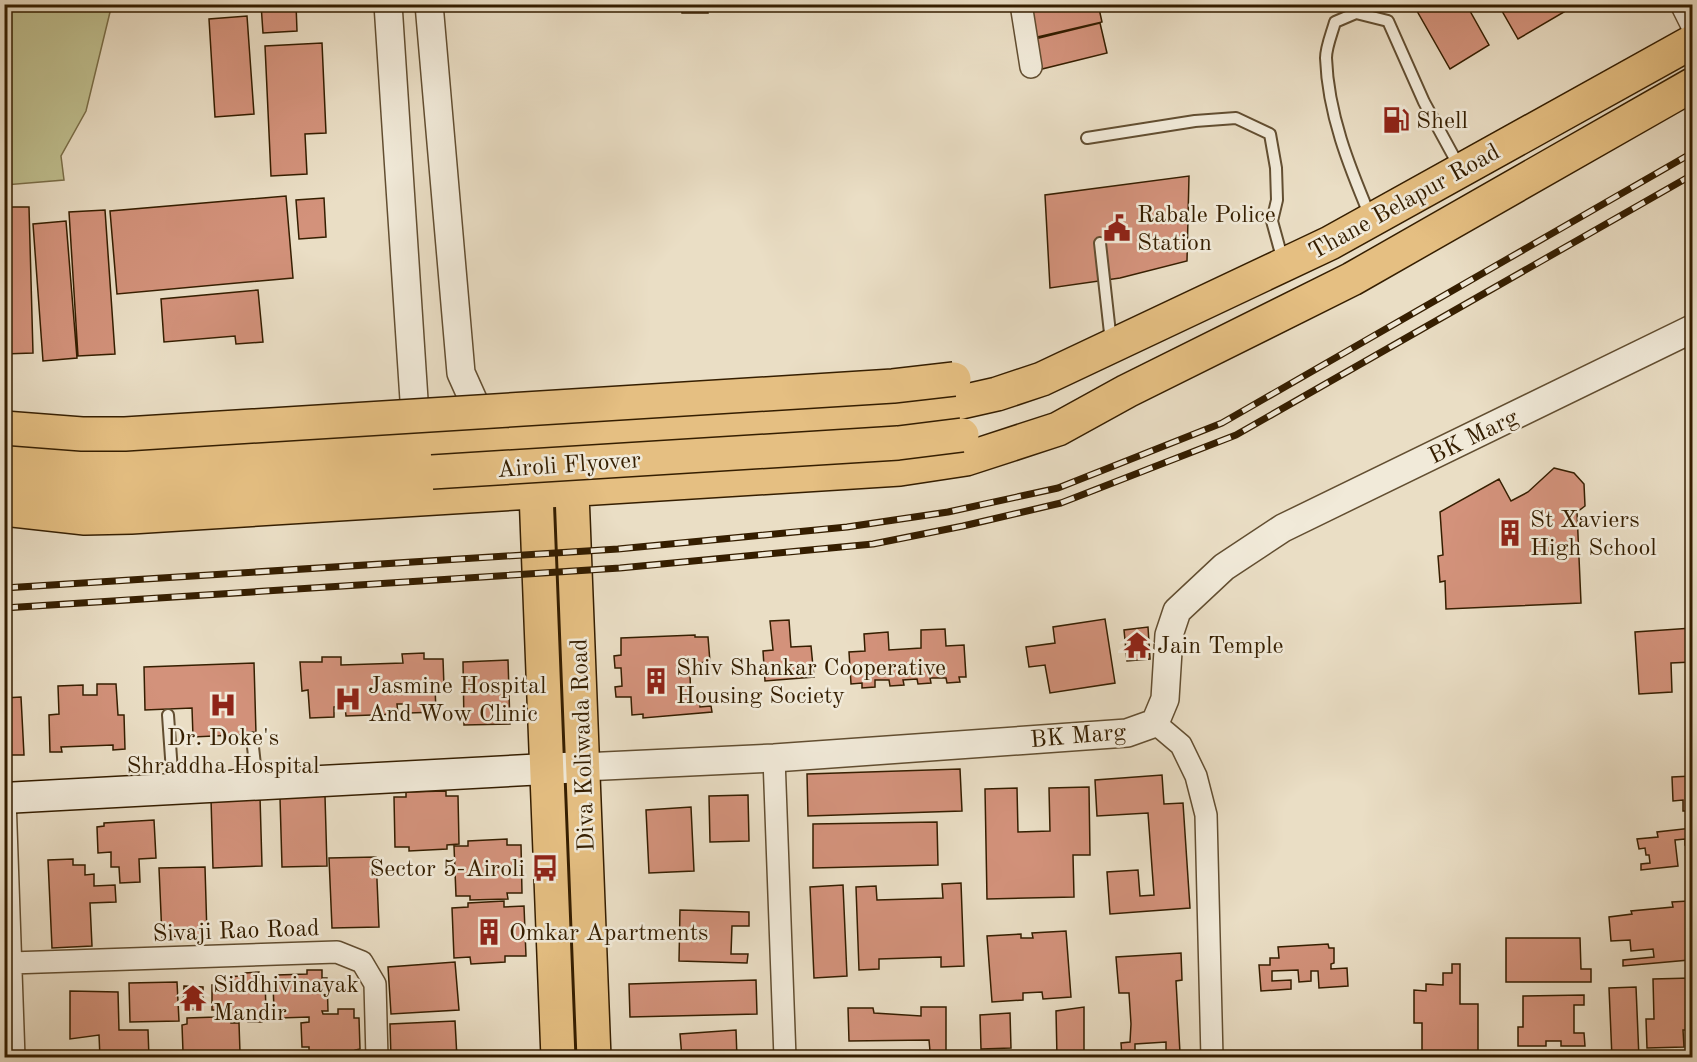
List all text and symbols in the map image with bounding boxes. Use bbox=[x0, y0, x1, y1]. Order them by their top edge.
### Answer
fuel station icon: Shell bbox=[1381, 105, 1411, 135]
place label: Shell bbox=[1416, 110, 1468, 134]
street label: Thane Belapur Road bbox=[1306, 140, 1504, 265]
place label: Rabale Police Station bbox=[1137, 204, 1276, 256]
public building icon: Rabale Police Station bbox=[1102, 213, 1132, 243]
street label: BK Marg bbox=[1425, 406, 1522, 470]
street label: Airoli Flyover bbox=[497, 449, 642, 483]
place label: St Xaviers High School bbox=[1530, 509, 1657, 561]
building icon: St Xaviers High School bbox=[1495, 518, 1525, 548]
temple icon: Jain Temple bbox=[1122, 630, 1152, 660]
place label: Jain Temple bbox=[1157, 635, 1284, 659]
street label: Diva Koliwada Road bbox=[568, 638, 600, 852]
place label: Shiv Shankar Cooperative Housing Society bbox=[676, 657, 946, 709]
building icon: Shiv Shankar Cooperative Housing Society bbox=[641, 666, 671, 696]
place label: Jasmine Hospital And Wow Clinic bbox=[368, 675, 546, 727]
hospital icon: Jasmine Hospital And Wow Clinic bbox=[333, 684, 363, 714]
hospital icon: Dr. Doke's Shraddha Hospital bbox=[208, 690, 238, 720]
street label: BK Marg bbox=[1029, 721, 1127, 753]
place label: Dr. Doke's Shraddha Hospital bbox=[126, 727, 320, 779]
bus stop icon: Sector 5-Airoli bbox=[530, 853, 560, 883]
place label: Sector 5-Airoli bbox=[369, 858, 525, 882]
street label: Sivaji Rao Road bbox=[152, 917, 320, 947]
building icon: Omkar Apartments bbox=[474, 917, 504, 947]
place label: Omkar Apartments bbox=[509, 922, 709, 946]
place label: Siddhivinayak Mandir bbox=[213, 974, 359, 1026]
temple icon: Siddhivinayak Mandir bbox=[178, 983, 208, 1013]

